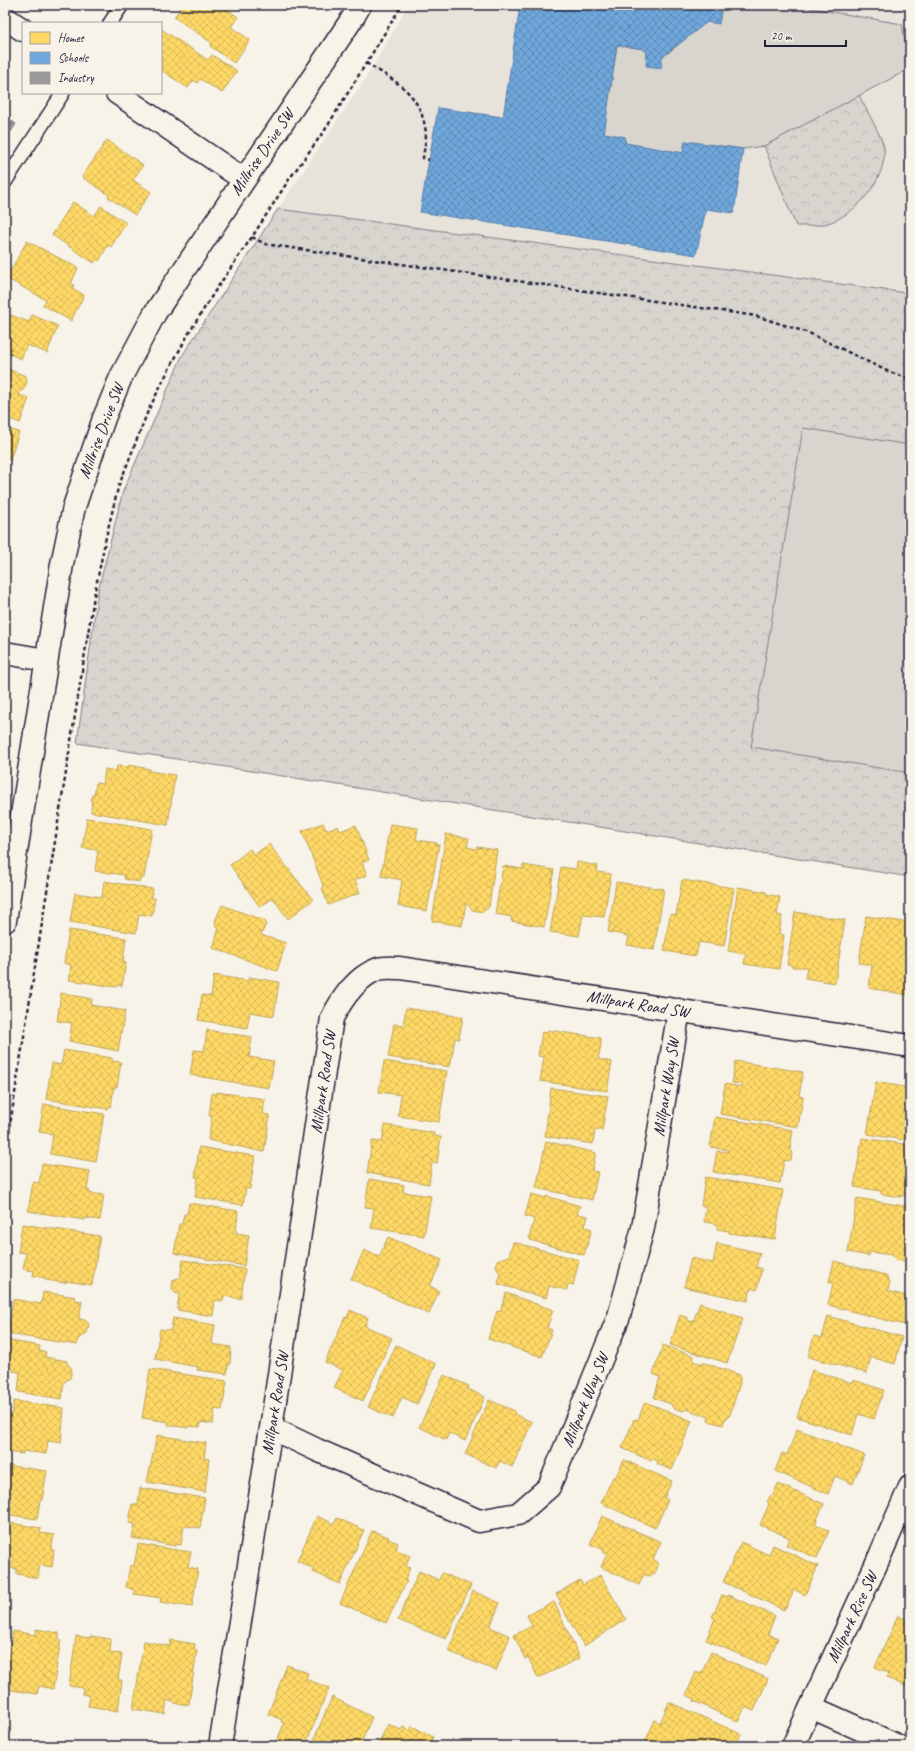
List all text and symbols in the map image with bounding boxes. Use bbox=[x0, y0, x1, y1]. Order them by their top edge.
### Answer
legend bbox=[22, 22, 162, 94]
scale bar bbox=[765, 22, 846, 48]
text: 20 m bbox=[771, 28, 793, 44]
text: Homes bbox=[58, 30, 85, 46]
text: Schools bbox=[58, 50, 90, 66]
text: Industry bbox=[58, 70, 95, 86]
street label: Millrise Drive SW bbox=[225, 103, 300, 199]
street label: Millrise Drive SW bbox=[73, 379, 129, 481]
street label: Millpark Road SW bbox=[585, 986, 693, 1023]
street label: Millpark Road SW bbox=[305, 1027, 341, 1135]
street label: Millpark Way SW bbox=[648, 1034, 684, 1138]
street label: Millpark Road SW bbox=[257, 1348, 294, 1456]
street label: Millpark Way SW bbox=[557, 1348, 614, 1450]
street label: Millpark Rise SW bbox=[822, 1566, 883, 1666]

